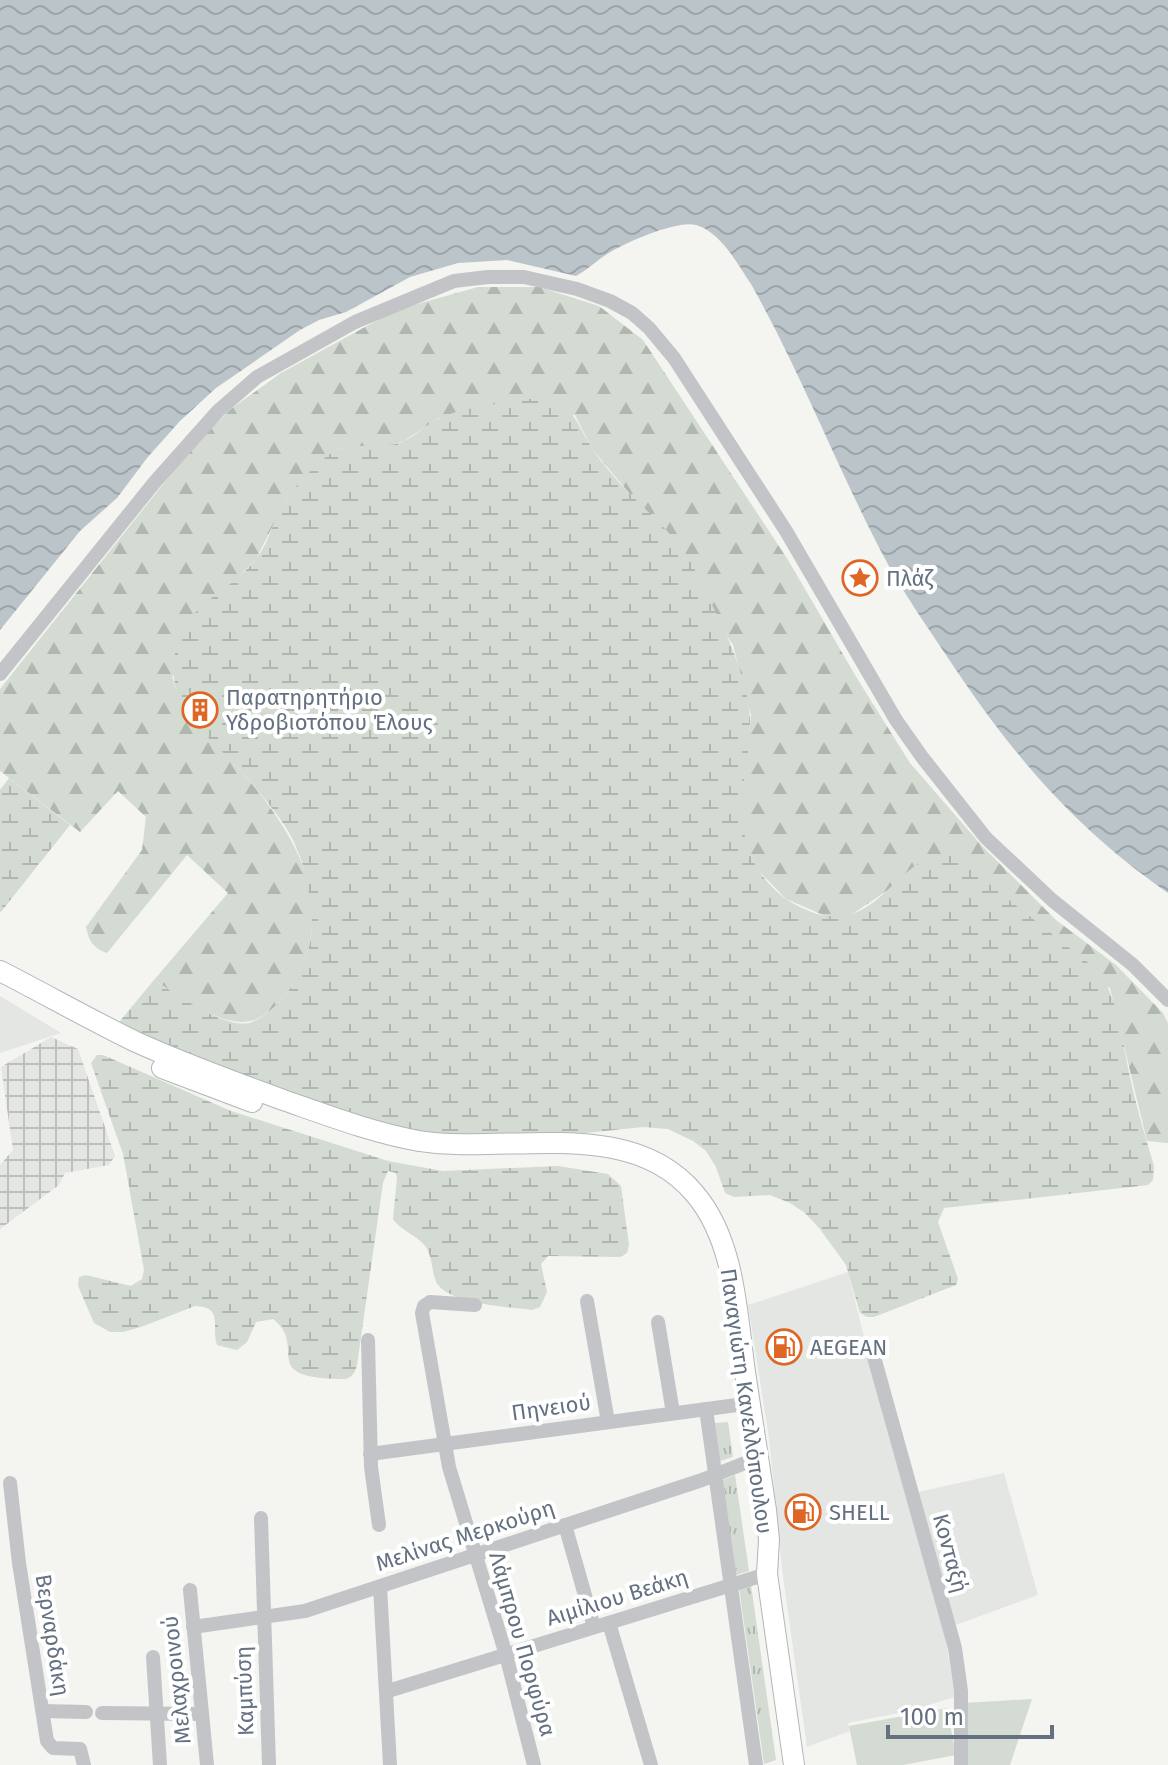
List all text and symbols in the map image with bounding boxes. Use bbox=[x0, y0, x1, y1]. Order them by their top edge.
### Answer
place icon: Πλάζ bbox=[841, 559, 879, 597]
place label: Πλάζ bbox=[886, 565, 934, 592]
place label: Παρατηρητήριο Υδροβιοτόπου Έλους bbox=[226, 684, 433, 736]
building icon: Παρατηρητήριο Υδροβιοτόπου Έλους bbox=[181, 691, 219, 729]
street label: Παναγιώτη Κανελλόπουλου bbox=[715, 1267, 779, 1536]
fuel station icon: AEGEAN bbox=[765, 1328, 803, 1366]
place label: AEGEAN bbox=[810, 1334, 887, 1361]
street label: Πηνειού bbox=[510, 1389, 592, 1426]
fuel station icon: SHELL bbox=[784, 1493, 822, 1531]
street label: Μελίνας Μερκούρη bbox=[372, 1494, 558, 1577]
place label: SHELL bbox=[829, 1499, 890, 1526]
street label: Κονταξή bbox=[927, 1511, 974, 1596]
street label: Λάμπρου Πορφύρα bbox=[483, 1549, 562, 1740]
street label: Αιμίλιου Βεάκη bbox=[543, 1563, 691, 1632]
street label: Βερναρδάκη bbox=[30, 1572, 75, 1698]
street label: Μελαχροινού bbox=[156, 1614, 197, 1745]
street label: Καμπύση bbox=[229, 1645, 260, 1736]
scale bar bbox=[888, 1689, 1052, 1739]
text: 100 m bbox=[900, 1703, 964, 1731]

